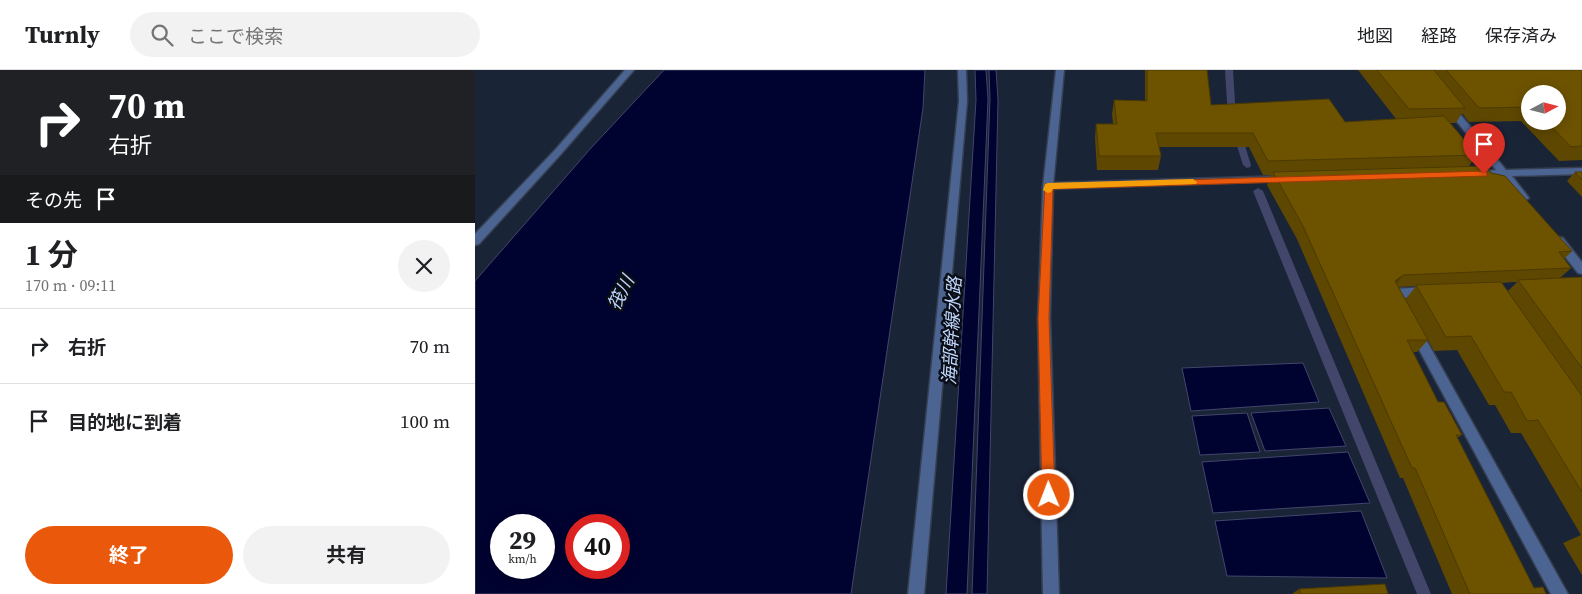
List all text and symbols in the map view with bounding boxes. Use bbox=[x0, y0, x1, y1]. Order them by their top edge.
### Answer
search box bbox=[130, 12, 480, 57]
text: Turnly bbox=[25, 18, 100, 51]
icon: search bbox=[148, 21, 176, 49]
text: ここで検索 bbox=[188, 23, 283, 49]
text: 地図 bbox=[1357, 23, 1393, 48]
text: 経路 bbox=[1421, 23, 1457, 48]
text: 保存済み bbox=[1485, 23, 1557, 48]
text: 70 m bbox=[108, 82, 185, 130]
north arrow bbox=[1521, 85, 1566, 130]
map controls bbox=[1521, 85, 1566, 130]
icon: right bbox=[25, 90, 90, 155]
pin bbox=[1463, 123, 1505, 174]
text: 右折 bbox=[108, 130, 152, 160]
icon: arrive bbox=[1470, 130, 1498, 158]
icon: arrive bbox=[92, 185, 120, 213]
text: その先 bbox=[25, 187, 82, 213]
text: 1 分 bbox=[25, 234, 78, 275]
button: close bbox=[398, 240, 450, 292]
water label: 筏川 bbox=[601, 269, 641, 314]
text: 170 m · 09:11 bbox=[25, 274, 116, 296]
water label: 海部幹線水路 bbox=[936, 274, 967, 386]
icon: right bbox=[25, 332, 53, 360]
text: 70 m bbox=[409, 333, 450, 359]
text: 右折 bbox=[68, 334, 106, 360]
icon: arrive bbox=[25, 407, 53, 435]
text: 100 m bbox=[400, 408, 450, 434]
text: 目的地に到着 bbox=[68, 409, 182, 435]
position arrow bbox=[1022, 468, 1074, 520]
speed limit sign: 40 bbox=[565, 514, 630, 579]
text: 29 bbox=[509, 523, 536, 557]
button: 終了 bbox=[25, 526, 233, 584]
button: 共有 bbox=[243, 526, 450, 584]
text: km/h bbox=[508, 551, 537, 567]

